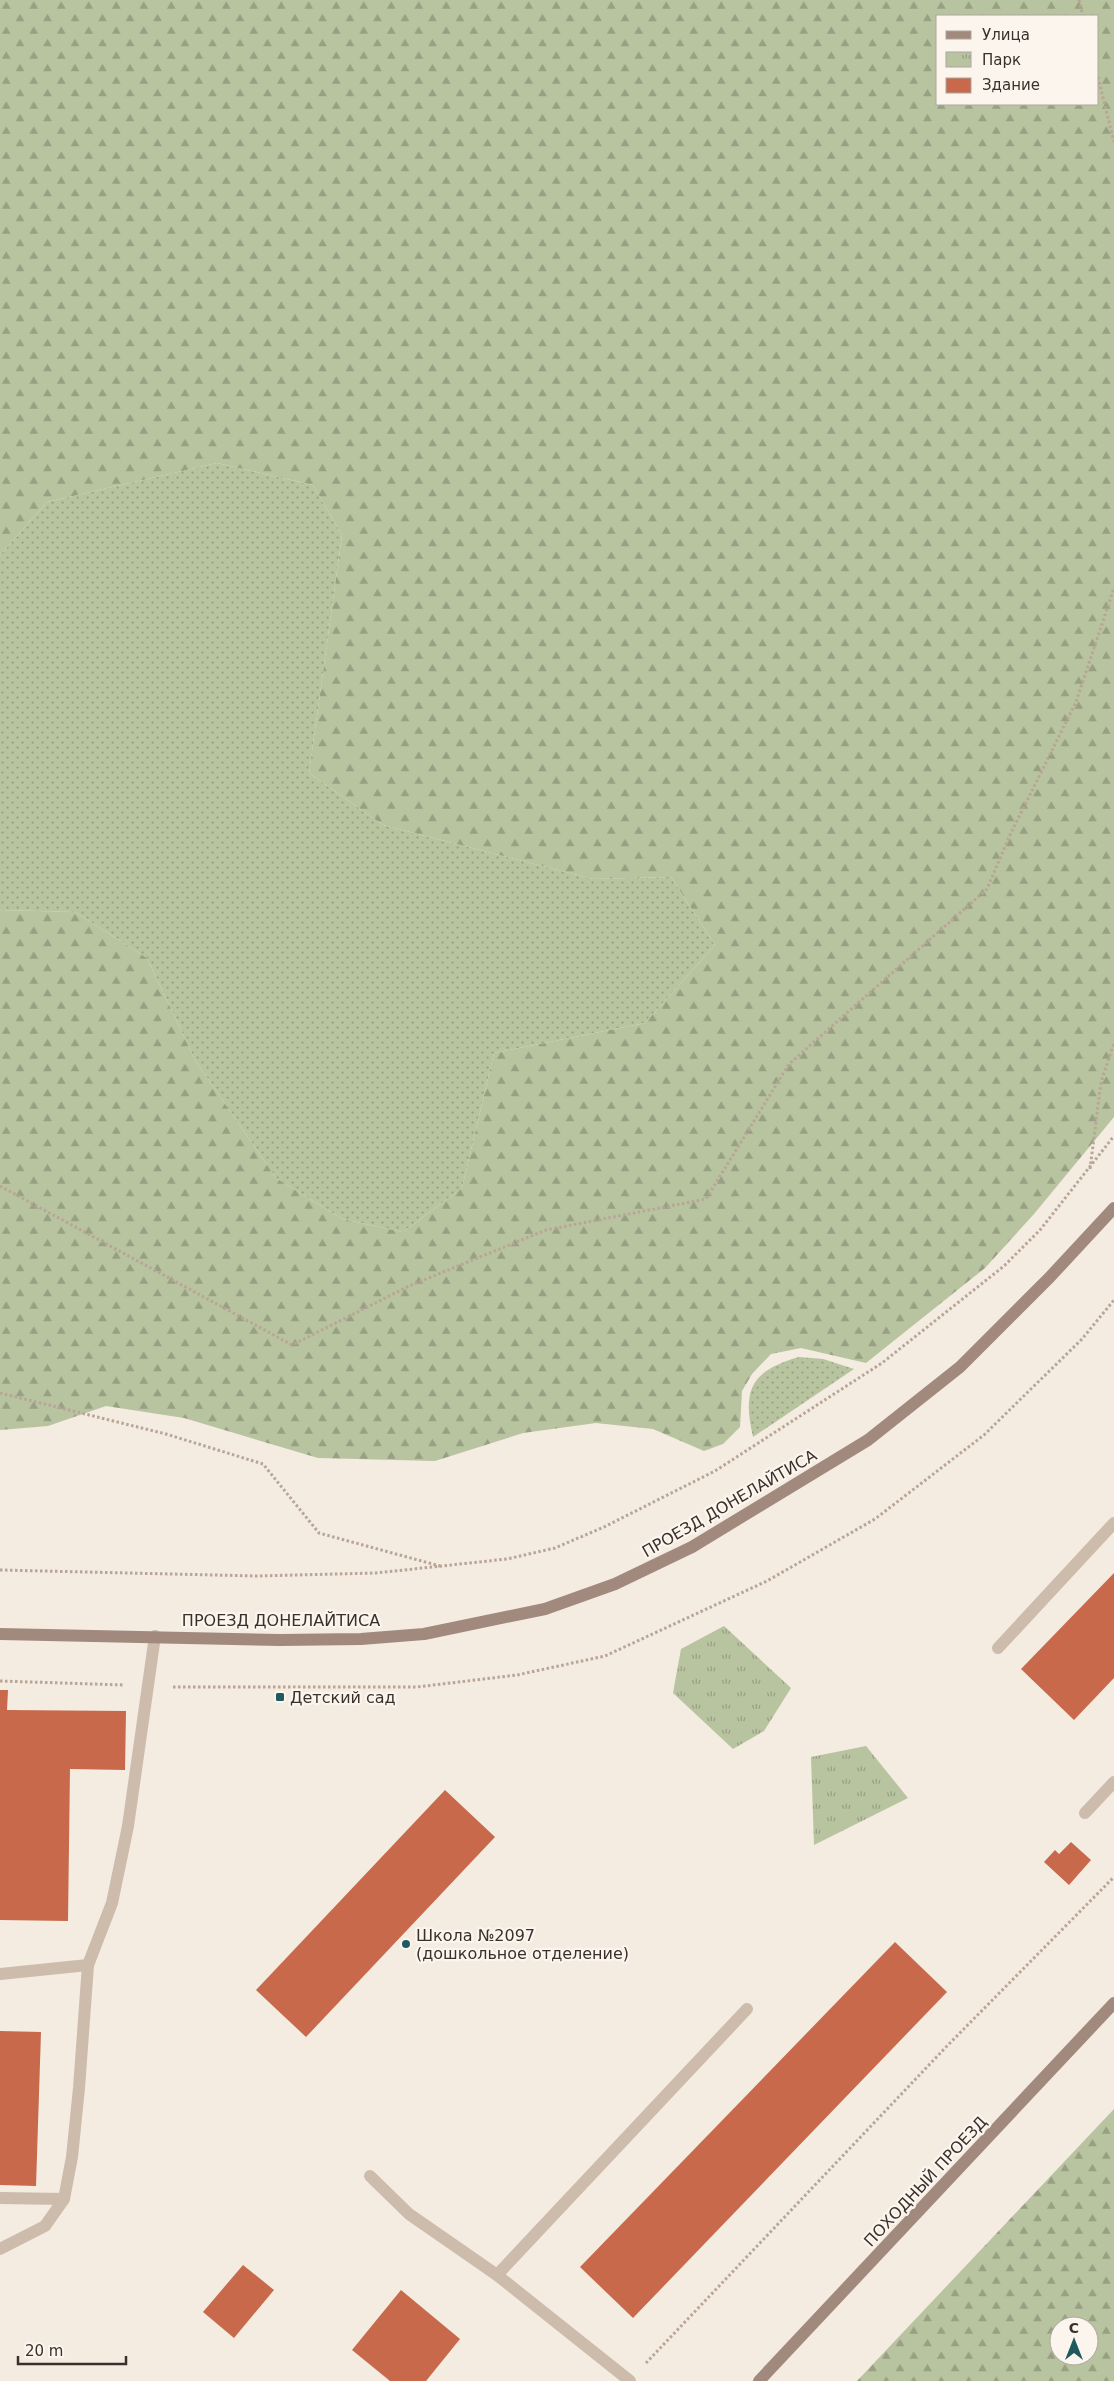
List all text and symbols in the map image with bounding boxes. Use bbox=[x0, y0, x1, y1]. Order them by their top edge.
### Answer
legend bbox=[936, 15, 1099, 105]
text: Улица bbox=[982, 26, 1030, 44]
text: Парк bbox=[982, 51, 1021, 69]
text: Здание bbox=[982, 76, 1040, 94]
street label: ПРОЕЗД ДОНЕЛАЙТИСА bbox=[639, 1446, 820, 1561]
street label: ПРОЕЗД ДОНЕЛАЙТИСА bbox=[182, 1611, 380, 1630]
place label: Детский сад bbox=[290, 1688, 396, 1707]
marker: Детский сад bbox=[274, 1691, 286, 1703]
place label: Школа №2097 (дошкольное отделение) bbox=[416, 1926, 629, 1963]
marker: Школа №2097 (дошкольное отделение) bbox=[400, 1938, 412, 1950]
street label: ПОХОДНЫЙ ПРОЕЗД bbox=[860, 2112, 991, 2250]
north arrow bbox=[1049, 2316, 1099, 2366]
text: С bbox=[1069, 2320, 1079, 2336]
scale bar bbox=[18, 2334, 125, 2366]
text: 20 m bbox=[25, 2342, 63, 2360]

